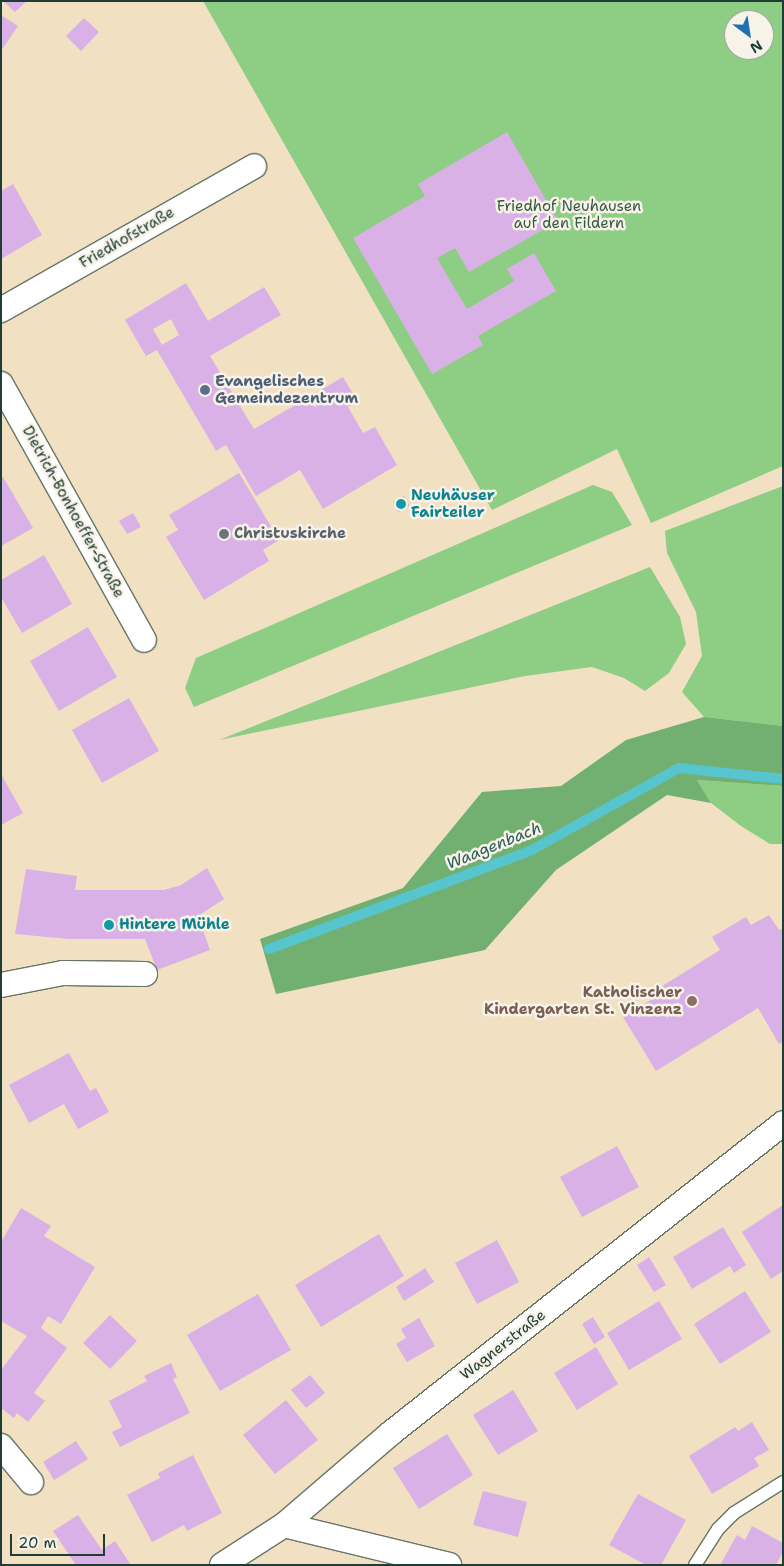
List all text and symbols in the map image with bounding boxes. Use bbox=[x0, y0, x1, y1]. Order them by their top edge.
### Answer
north arrow bbox=[724, 10, 774, 60]
text: N bbox=[747, 36, 766, 58]
park label: Friedhof Neuhausen auf den Fildern bbox=[497, 197, 641, 232]
street label: Friedhofstraße bbox=[76, 204, 178, 272]
place label: Evangelisches Gemeindezentrum bbox=[215, 372, 358, 407]
marker: Evangelisches Gemeindezentrum bbox=[199, 384, 211, 396]
street label: Dietrich-Bonhoeffer-Straße bbox=[18, 423, 128, 601]
place label: Neuhäuser Fairteiler bbox=[411, 486, 495, 521]
marker: Neuhäuser Fairteiler bbox=[395, 498, 407, 510]
place label: Christuskirche bbox=[234, 525, 346, 543]
marker: Christuskirche bbox=[218, 528, 230, 540]
water label: Waagenbach bbox=[444, 818, 544, 874]
place label: Hintere Mühle bbox=[119, 916, 230, 934]
marker: Hintere Mühle bbox=[103, 919, 115, 931]
place label: Katholischer Kindergarten St. Vinzenz bbox=[484, 983, 682, 1018]
marker: Katholischer Kindergarten St. Vinzenz bbox=[686, 995, 698, 1007]
street label: Wagnerstraße bbox=[457, 1306, 549, 1384]
scale bar bbox=[12, 1524, 108, 1556]
text: 20 m bbox=[18, 1533, 57, 1553]

